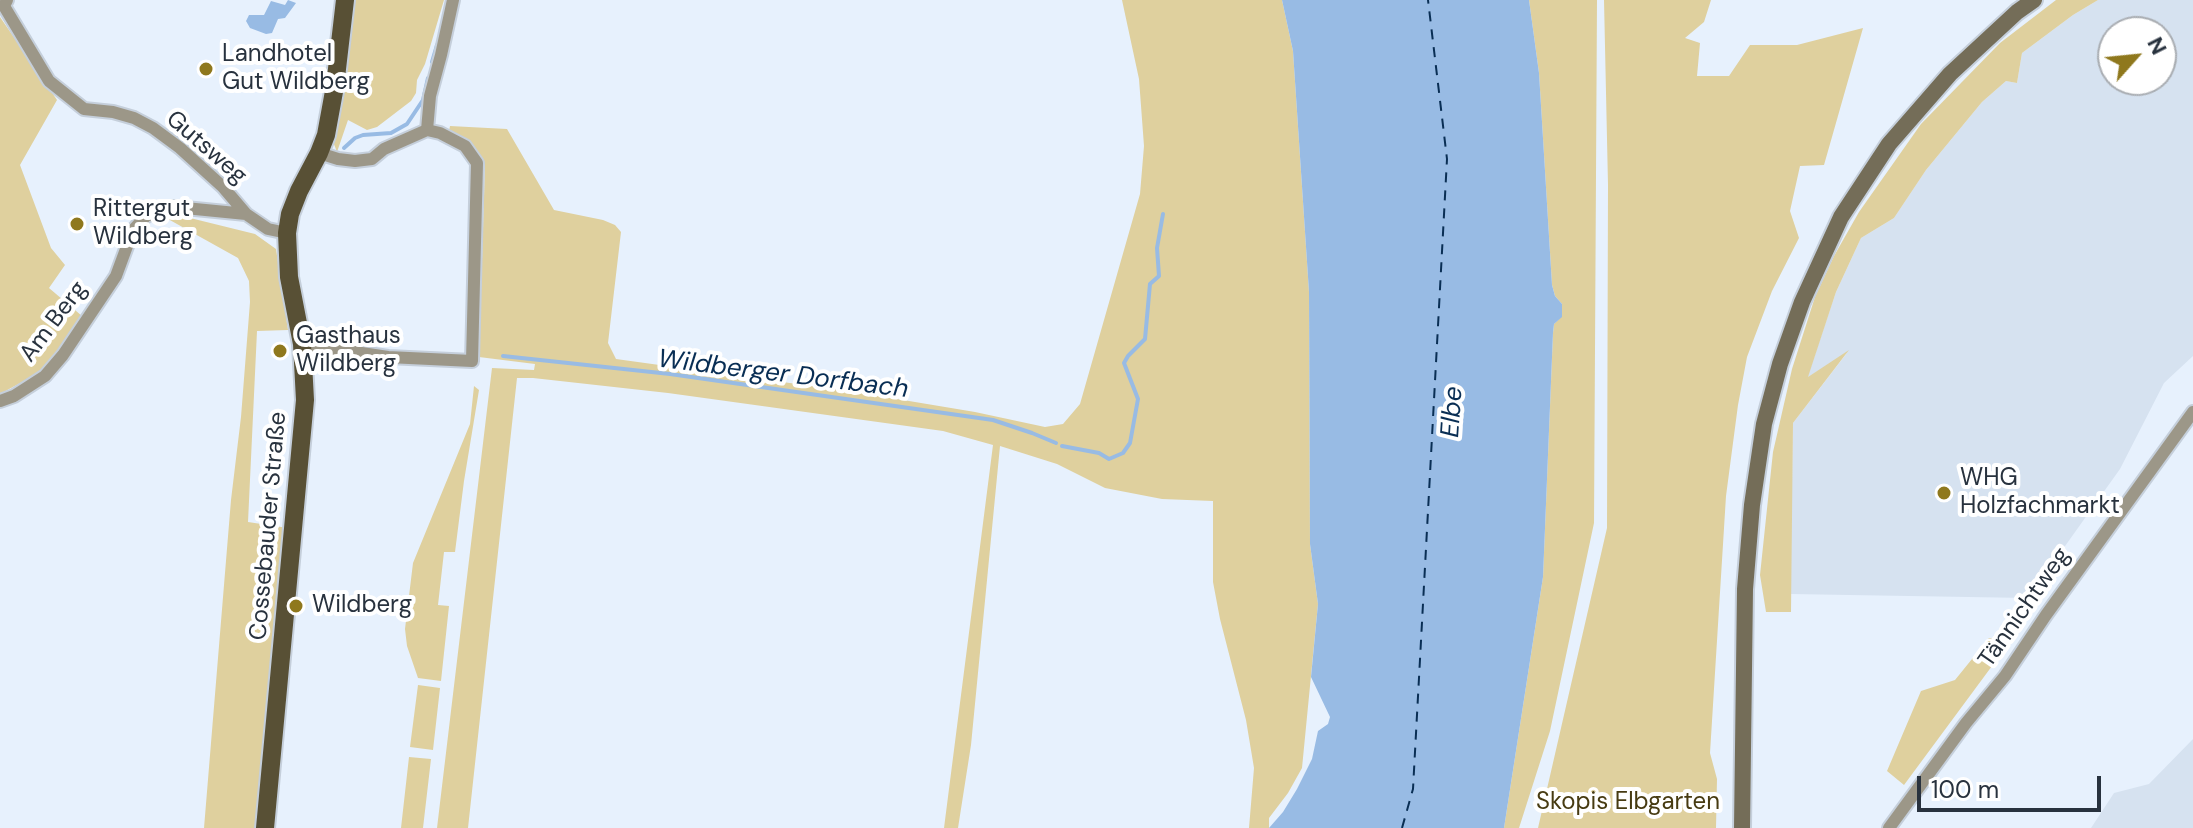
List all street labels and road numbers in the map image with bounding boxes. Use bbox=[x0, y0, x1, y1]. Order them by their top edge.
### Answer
street label: Gutsweg bbox=[160, 105, 252, 191]
street label: Am Berg bbox=[14, 276, 94, 368]
street label: Cossebauder Straße bbox=[245, 410, 293, 642]
street label: Tännichtweg bbox=[1973, 542, 2077, 674]

